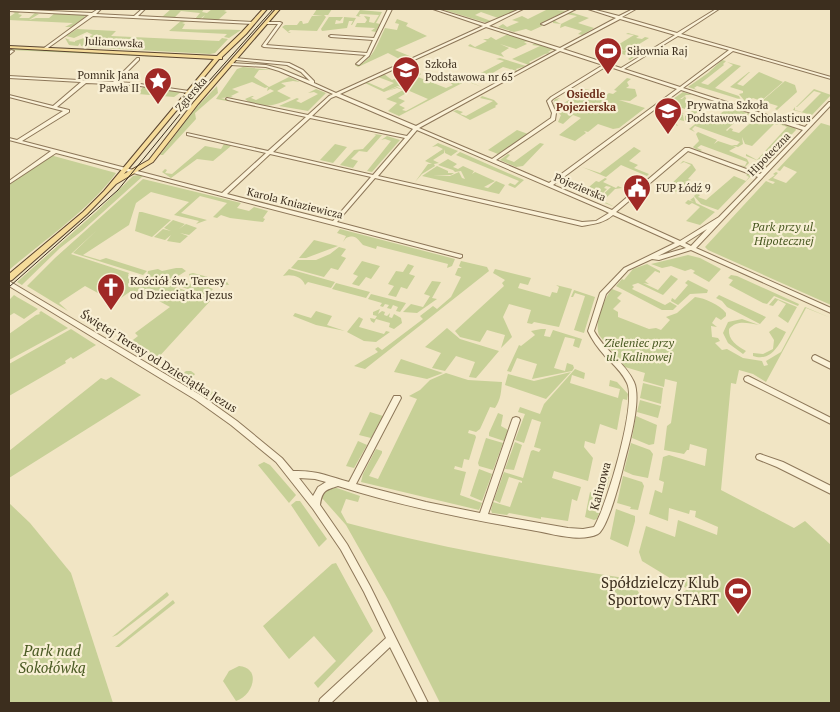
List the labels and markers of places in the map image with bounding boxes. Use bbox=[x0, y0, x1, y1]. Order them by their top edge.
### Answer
sports icon: Siłownia Raj bbox=[593, 36, 623, 75]
place label: Siłownia Raj bbox=[627, 44, 688, 58]
school or university icon: Szkoła Podstawowa nr 65 bbox=[391, 55, 421, 94]
place label: Szkoła Podstawowa nr 65 bbox=[425, 57, 513, 84]
place icon: Pomnik Jana Pawła II bbox=[143, 66, 173, 105]
place label: Pomnik Jana Pawła II bbox=[78, 68, 139, 95]
school or university icon: Prywatna Szkoła Podstawowa Scholasticus bbox=[653, 96, 683, 135]
place label: Prywatna Szkoła Podstawowa Scholasticus bbox=[687, 98, 811, 125]
public building icon: FUP Łódź 9 bbox=[622, 173, 652, 212]
place label: FUP Łódź 9 bbox=[656, 181, 711, 195]
church icon: Kościół św. Teresy od Dzieciątka Jezus bbox=[96, 272, 126, 311]
place label: Kościół św. Teresy od Dzieciątka Jezus bbox=[130, 273, 233, 302]
place label: Spółdzielczy Klub Sportowy START bbox=[601, 572, 719, 609]
sports icon: Spółdzielczy Klub Sportowy START bbox=[723, 576, 753, 615]

